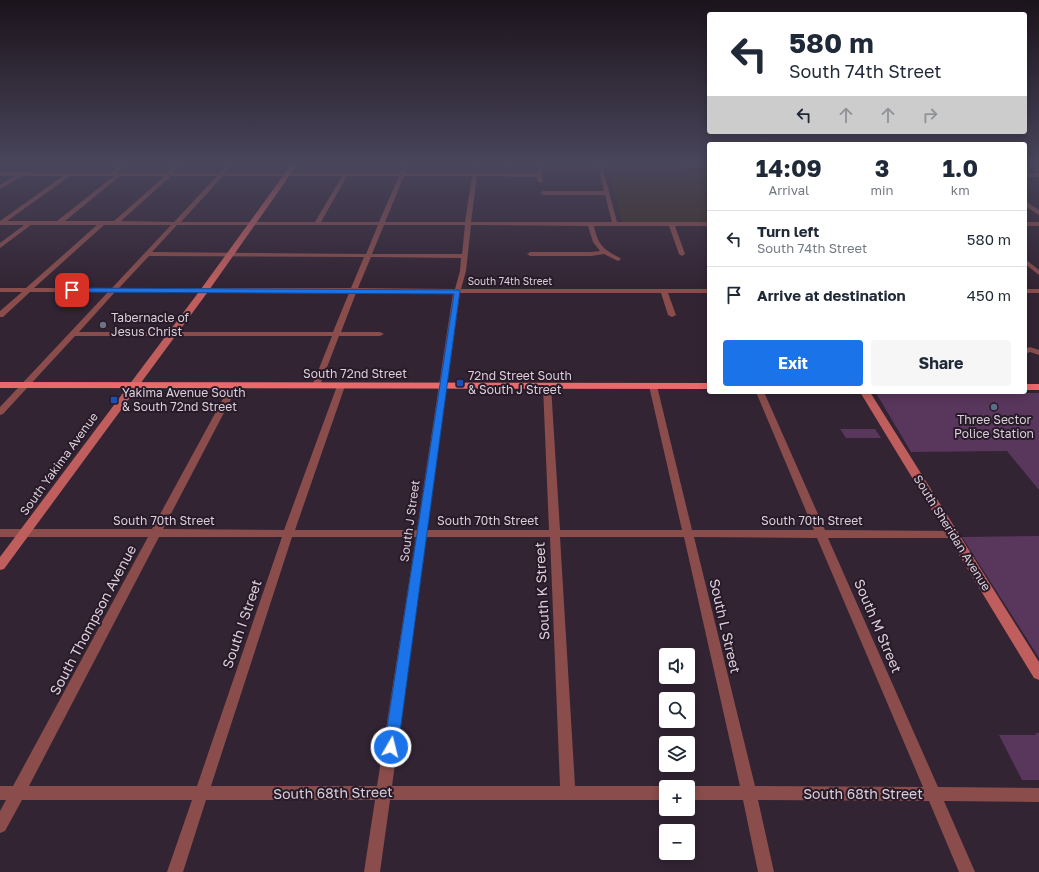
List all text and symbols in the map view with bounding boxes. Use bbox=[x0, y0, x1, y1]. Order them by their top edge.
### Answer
text: 580 m bbox=[789, 26, 874, 59]
icon: left bbox=[723, 28, 775, 80]
text: South 74th Street bbox=[789, 60, 942, 82]
icon: left bbox=[793, 104, 815, 126]
icon: ahead bbox=[835, 104, 857, 126]
icon: ahead bbox=[877, 104, 899, 126]
icon: right bbox=[919, 104, 941, 126]
text: 14:09 bbox=[756, 153, 822, 182]
text: 3 bbox=[875, 153, 889, 182]
text: 1.0 bbox=[942, 153, 978, 182]
text: Arrival bbox=[768, 182, 809, 198]
text: min bbox=[871, 182, 894, 198]
text: km bbox=[951, 182, 970, 198]
text: Turn left bbox=[757, 222, 819, 240]
icon: left bbox=[723, 228, 745, 250]
text: 580 m bbox=[967, 230, 1011, 248]
text: South 74th Street bbox=[757, 240, 867, 256]
pin bbox=[55, 273, 89, 307]
street label: South 74th Street bbox=[468, 275, 552, 287]
icon: arrive bbox=[61, 279, 83, 301]
icon: arrive bbox=[723, 284, 745, 306]
text: Arrive at destination bbox=[757, 286, 906, 304]
text: 450 m bbox=[967, 286, 1011, 304]
place label: Tabernacle of Jesus Christ bbox=[111, 310, 190, 339]
marker: Tabernacle of Jesus Christ bbox=[98, 320, 108, 330]
button: Exit bbox=[723, 340, 863, 386]
button: Share bbox=[871, 340, 1011, 386]
street label: South 72nd Street bbox=[303, 366, 407, 381]
place label: 72nd Street South & South J Street bbox=[468, 368, 572, 397]
marker: 72nd Street South & South J Street bbox=[455, 378, 465, 388]
place label: Yakima Avenue South & South 72nd Street bbox=[122, 385, 246, 414]
marker: Yakima Avenue South & South 72nd Street bbox=[109, 395, 119, 405]
marker: Three Sector Police Station bbox=[989, 402, 999, 412]
street label: South Yakima Avenue bbox=[16, 409, 101, 518]
place label: Three Sector Police Station bbox=[954, 412, 1034, 441]
street label: South Sheridan Avenue bbox=[911, 472, 994, 594]
street label: South J Street bbox=[396, 479, 423, 563]
street label: South 70th Street bbox=[113, 513, 215, 528]
street label: South 70th Street bbox=[437, 513, 539, 528]
street label: South 70th Street bbox=[761, 513, 863, 528]
street label: South Thompson Avenue bbox=[46, 542, 139, 698]
street label: South K Street bbox=[530, 542, 553, 640]
street label: South M Street bbox=[851, 576, 906, 675]
street label: South I Street bbox=[218, 577, 265, 671]
street label: South L Street bbox=[706, 577, 745, 675]
map controls bbox=[659, 648, 695, 860]
button: sound bbox=[659, 648, 695, 684]
button: search bbox=[659, 692, 695, 728]
position arrow bbox=[370, 726, 412, 768]
button: layers bbox=[659, 736, 695, 772]
button: + bbox=[659, 780, 695, 816]
street label: South 68th Street bbox=[273, 783, 393, 802]
street label: South 68th Street bbox=[803, 785, 923, 802]
button: − bbox=[659, 824, 695, 860]

